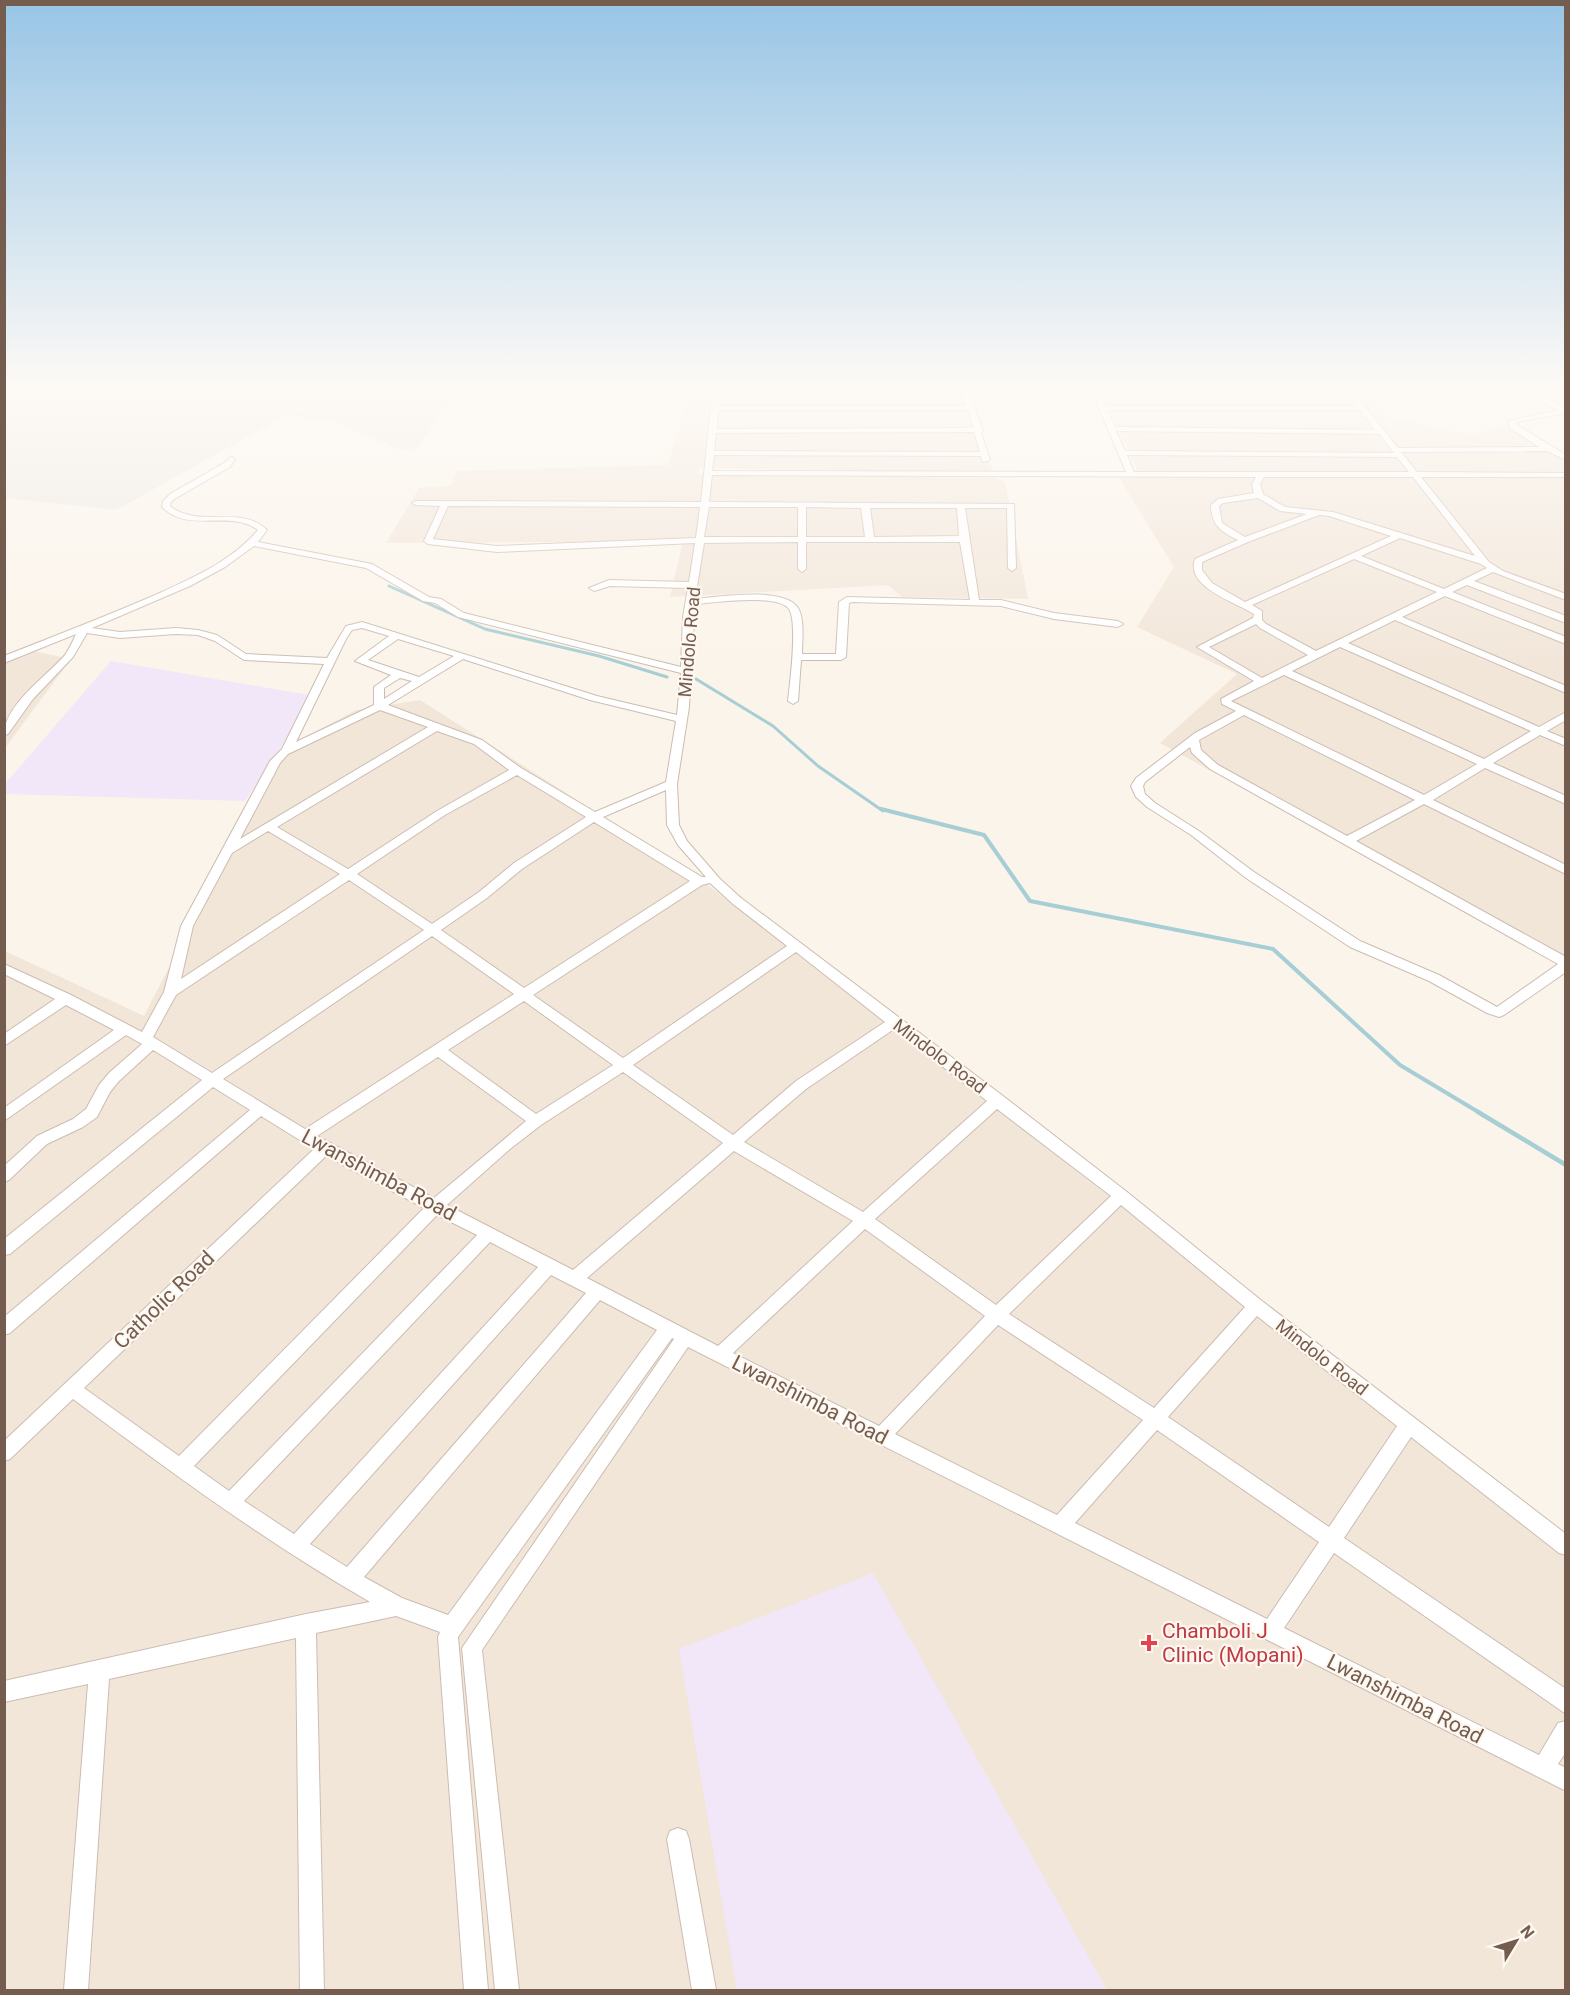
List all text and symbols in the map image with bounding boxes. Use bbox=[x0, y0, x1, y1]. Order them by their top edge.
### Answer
street label: Mindolo Road bbox=[674, 586, 704, 698]
street label: Mindolo Road bbox=[889, 1014, 991, 1098]
street label: Lwanshimba Road bbox=[298, 1124, 460, 1226]
street label: Catholic Road bbox=[109, 1246, 219, 1354]
street label: Mindolo Road bbox=[1272, 1315, 1372, 1399]
street label: Lwanshimba Road bbox=[728, 1350, 892, 1450]
place label: Chamboli J Clinic (Mopani) bbox=[1162, 1619, 1304, 1667]
marker: Chamboli J Clinic (Mopani) bbox=[1140, 1634, 1158, 1652]
street label: Lwanshimba Road bbox=[1323, 1649, 1487, 1749]
north arrow bbox=[1486, 1911, 1546, 1971]
text: N bbox=[1516, 1922, 1538, 1942]

